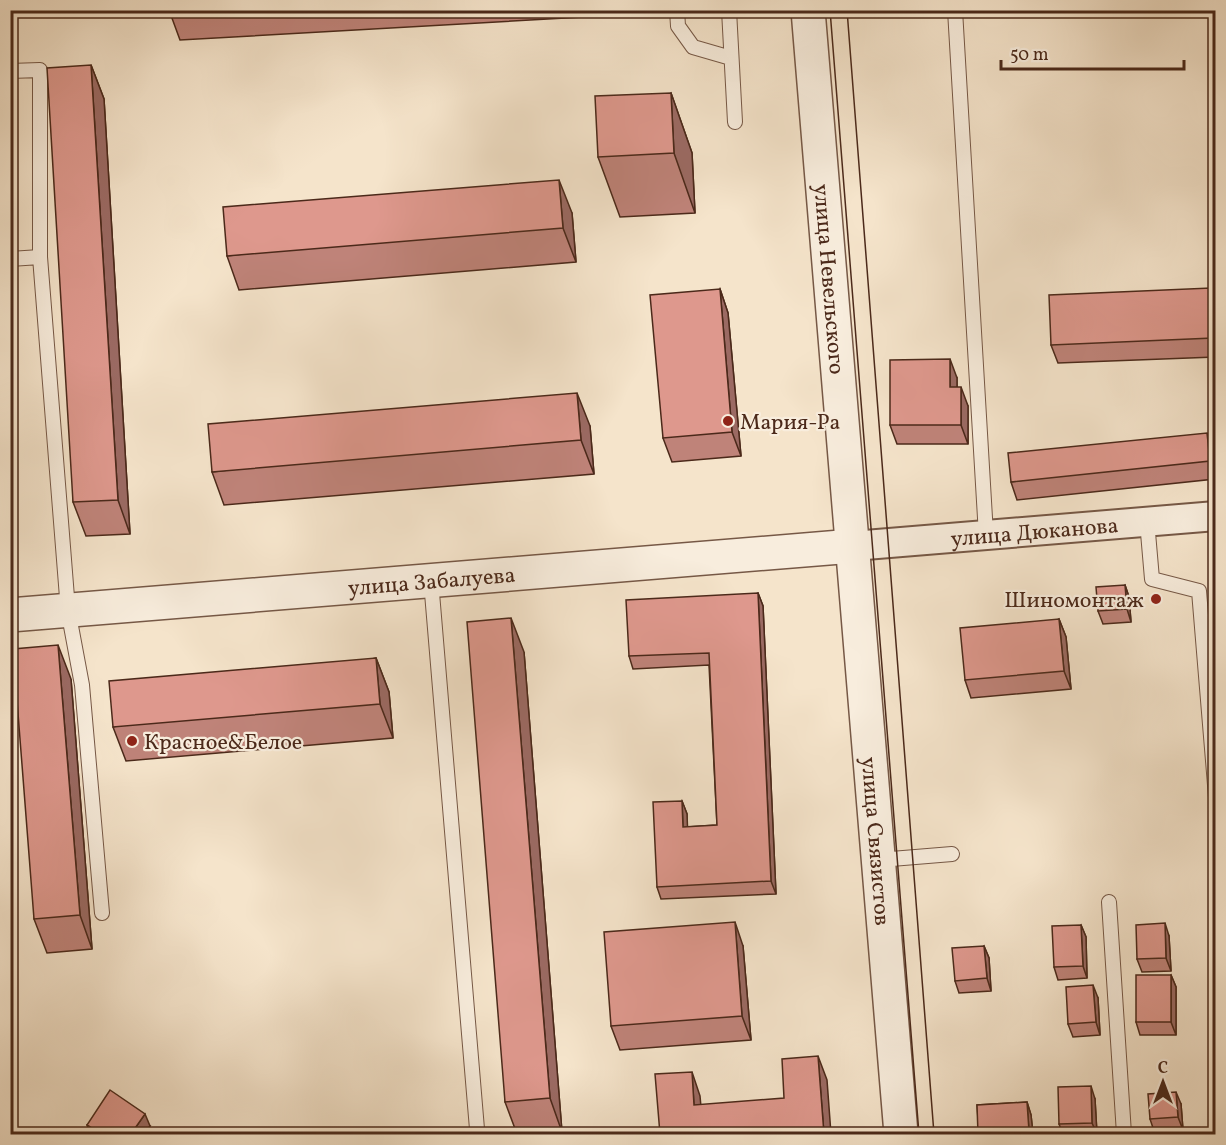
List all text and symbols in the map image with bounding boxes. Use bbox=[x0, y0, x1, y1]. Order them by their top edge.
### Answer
scale bar bbox=[1001, 33, 1184, 71]
text: 50 m bbox=[1010, 43, 1049, 68]
street label: улица Невельского bbox=[804, 183, 851, 376]
place label: Мария-Ра bbox=[740, 408, 841, 439]
marker: Мария-Ра bbox=[721, 414, 735, 428]
street label: улица Дюканова bbox=[949, 511, 1120, 556]
street label: улица Забалуева bbox=[347, 561, 517, 605]
place label: Шиномонтаж bbox=[1004, 586, 1144, 617]
marker: Шиномонтаж bbox=[1149, 592, 1163, 606]
place label: Красное&Белое bbox=[144, 728, 302, 759]
marker: Красное&Белое bbox=[125, 734, 139, 748]
street label: улица Связистов bbox=[852, 756, 897, 927]
north arrow bbox=[1133, 1052, 1193, 1112]
text: С bbox=[1158, 1058, 1168, 1080]

